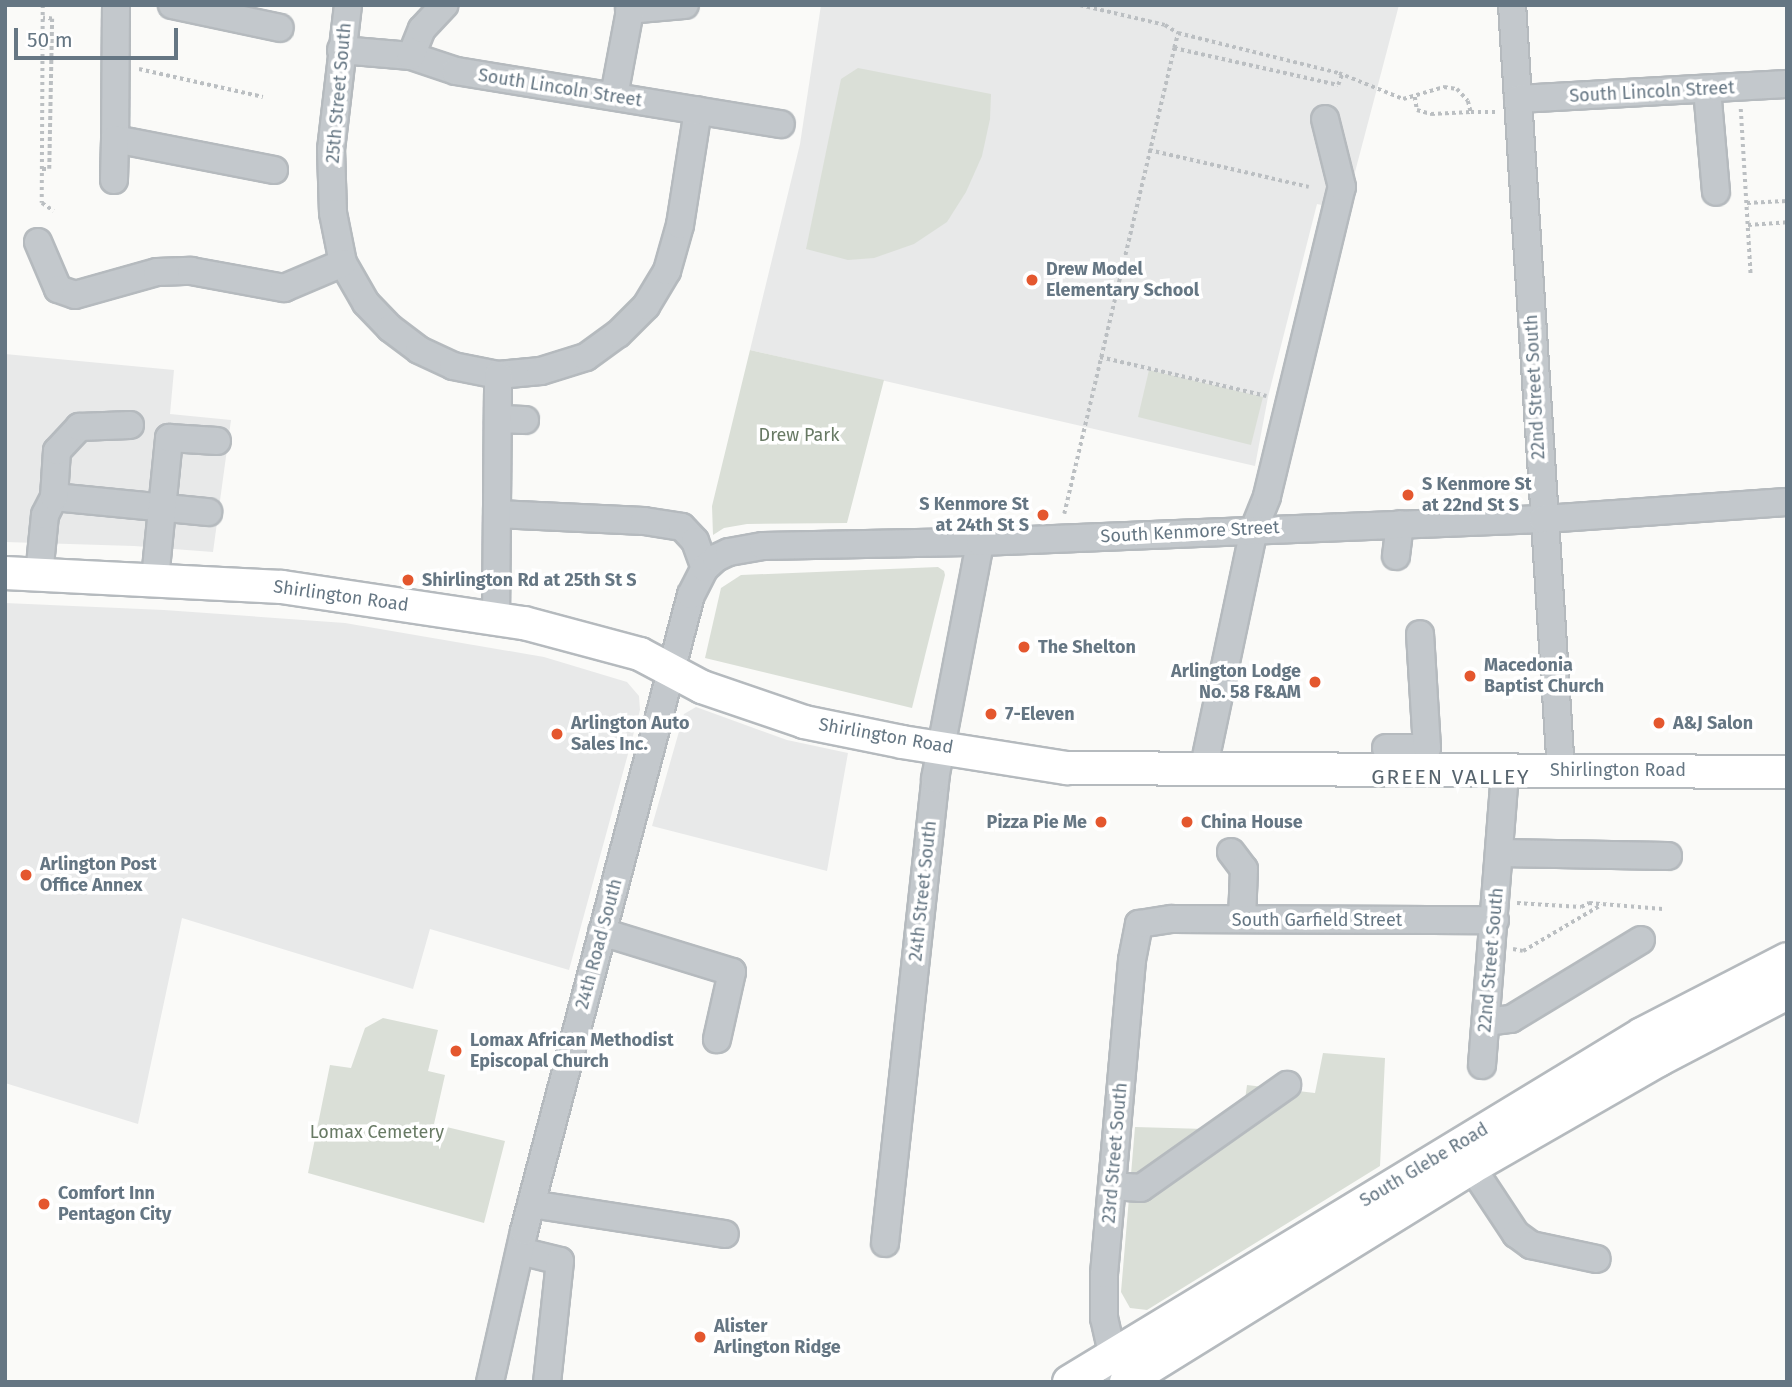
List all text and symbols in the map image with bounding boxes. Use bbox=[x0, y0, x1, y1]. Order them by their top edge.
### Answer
scale bar bbox=[18, 14, 182, 58]
street label: 25th Street South bbox=[322, 22, 356, 164]
text: 50 m bbox=[27, 27, 73, 53]
street label: South Lincoln Street bbox=[477, 64, 643, 112]
street label: South Lincoln Street bbox=[1569, 77, 1735, 107]
place label: Drew Model Elementary School bbox=[1046, 259, 1199, 302]
marker: Drew Model Elementary School bbox=[1024, 272, 1040, 288]
street label: 22nd Street South bbox=[1520, 314, 1550, 460]
park label: Drew Park bbox=[759, 424, 839, 446]
place label: S Kenmore St at 22nd St S bbox=[1422, 474, 1532, 516]
marker: S Kenmore St at 22nd St S bbox=[1400, 487, 1416, 503]
place label: S Kenmore St at 24th St S bbox=[919, 494, 1029, 536]
marker: S Kenmore St at 24th St S bbox=[1035, 507, 1051, 523]
street label: South Kenmore Street bbox=[1100, 517, 1280, 547]
place label: Shirlington Rd at 25th St S bbox=[422, 569, 637, 591]
marker: Shirlington Rd at 25th St S bbox=[400, 572, 416, 588]
street label: Shirlington Road bbox=[272, 576, 410, 616]
place label: The Shelton bbox=[1038, 636, 1136, 658]
marker: The Shelton bbox=[1016, 639, 1032, 655]
place label: Macedonia Baptist Church bbox=[1484, 655, 1604, 698]
place label: Arlington Lodge No. 58 F&AM bbox=[1171, 661, 1301, 704]
marker: Macedonia Baptist Church bbox=[1462, 668, 1478, 684]
marker: Arlington Lodge No. 58 F&AM bbox=[1307, 674, 1323, 690]
place label: 7-Eleven bbox=[1005, 703, 1075, 725]
marker: 7-Eleven bbox=[983, 706, 999, 722]
place label: A&J Salon bbox=[1673, 712, 1753, 734]
place label: Arlington Auto Sales Inc. bbox=[571, 713, 689, 756]
street label: Shirlington Road bbox=[817, 714, 955, 758]
marker: A&J Salon bbox=[1651, 715, 1667, 731]
marker: Arlington Auto Sales Inc. bbox=[549, 726, 565, 742]
street label: Shirlington Road bbox=[1550, 759, 1686, 781]
district label: GREEN VALLEY bbox=[1373, 764, 1529, 790]
place label: Pizza Pie Me bbox=[987, 811, 1087, 833]
place label: China House bbox=[1201, 811, 1303, 833]
marker: Pizza Pie Me bbox=[1093, 814, 1109, 830]
marker: China House bbox=[1179, 814, 1195, 830]
street label: 24th Street South bbox=[905, 820, 941, 962]
place label: Arlington Post Office Annex bbox=[40, 854, 157, 896]
marker: Arlington Post Office Annex bbox=[18, 867, 34, 883]
street label: 24th Road South bbox=[571, 877, 627, 1011]
street label: 22nd Street South bbox=[1474, 887, 1508, 1033]
street label: South Garfield Street bbox=[1232, 909, 1402, 931]
place label: Lomax African Methodist Episcopal Church bbox=[470, 1030, 674, 1072]
marker: Lomax African Methodist Episcopal Church bbox=[448, 1043, 464, 1059]
street label: 23rd Street South bbox=[1098, 1082, 1132, 1224]
street label: South Glebe Road bbox=[1356, 1118, 1492, 1212]
park label: Lomax Cemetery bbox=[310, 1121, 444, 1143]
place label: Comfort Inn Pentagon City bbox=[58, 1183, 171, 1226]
marker: Comfort Inn Pentagon City bbox=[36, 1196, 52, 1212]
place label: Alister Arlington Ridge bbox=[714, 1316, 841, 1358]
marker: Alister Arlington Ridge bbox=[692, 1329, 708, 1345]

